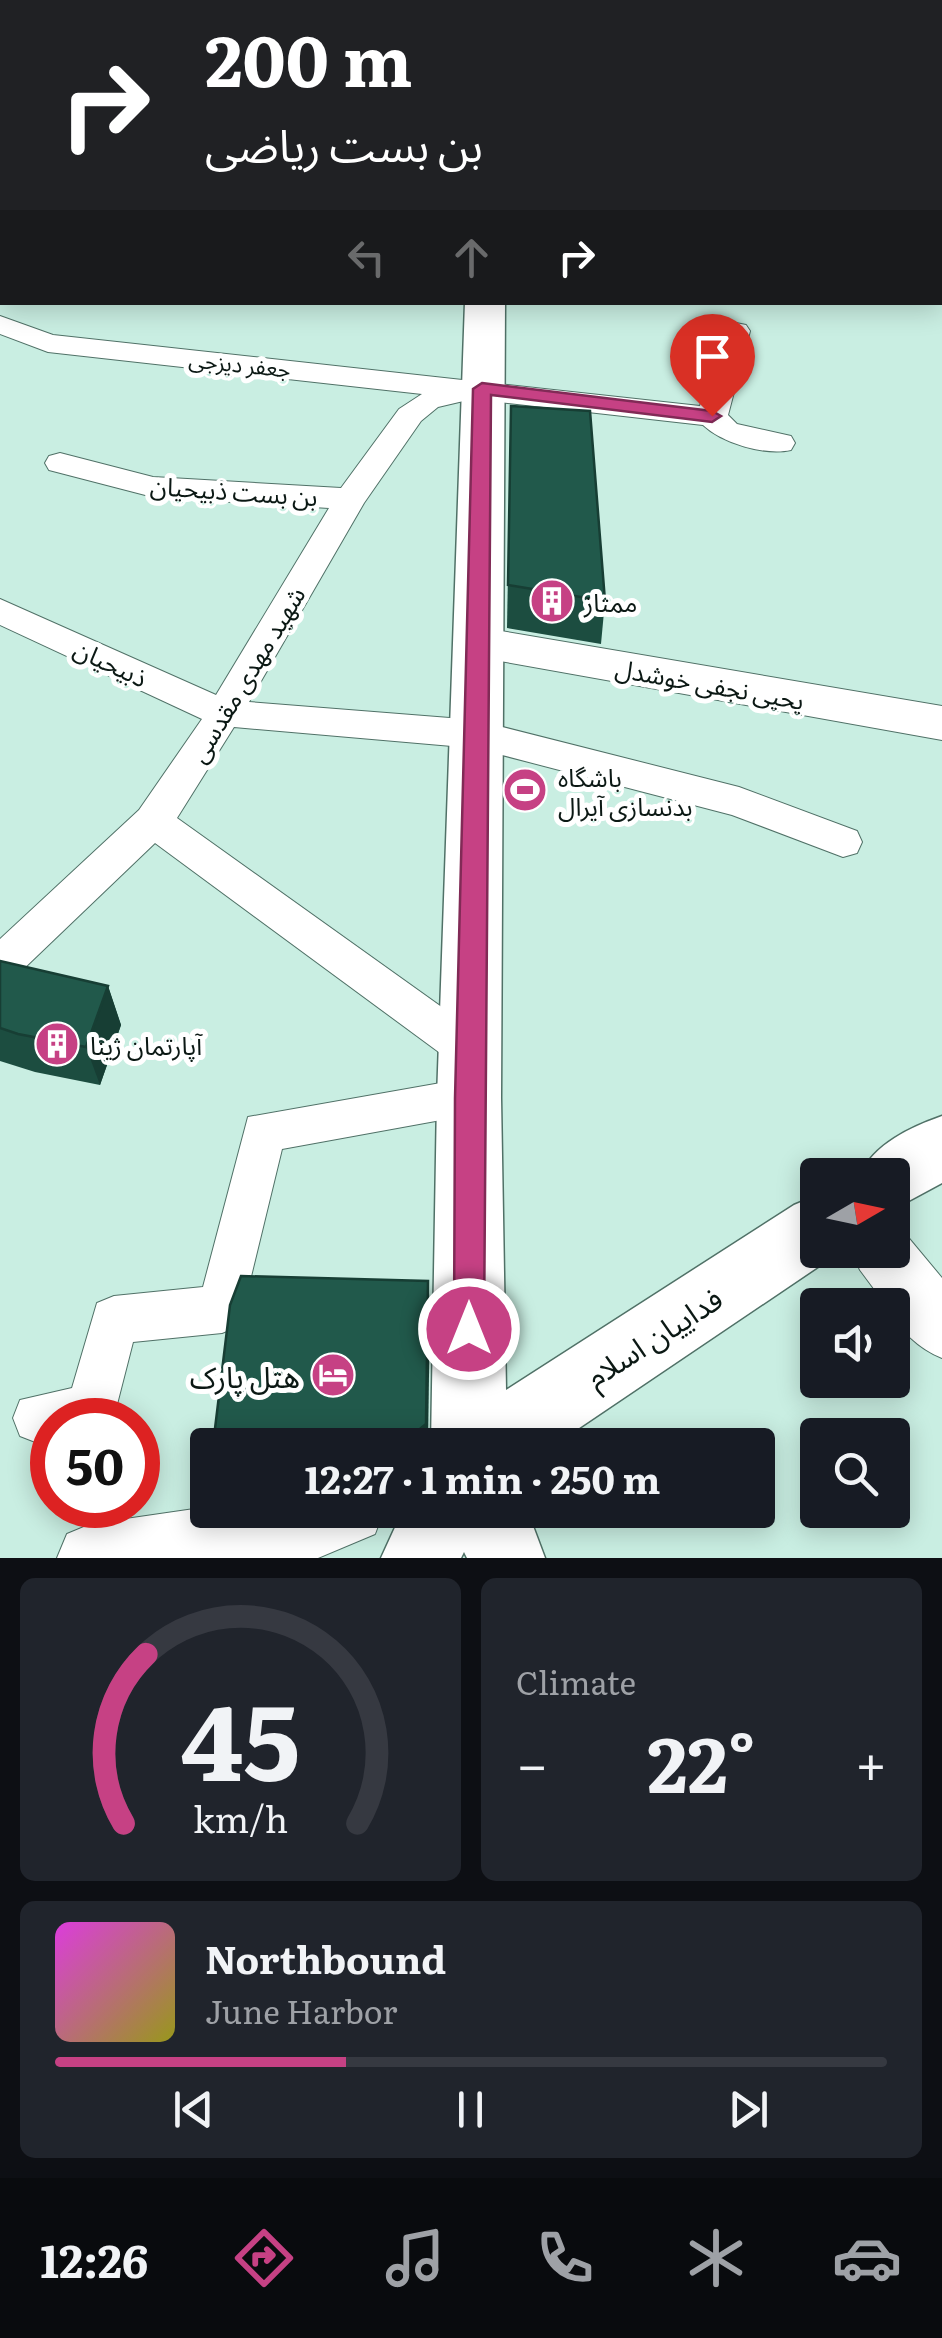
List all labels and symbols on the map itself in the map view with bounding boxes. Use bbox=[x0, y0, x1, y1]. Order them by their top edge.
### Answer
pin bbox=[670, 314, 755, 417]
street label: جعفر دیزجی bbox=[187, 341, 293, 385]
street label: بن بست ذبیحیان bbox=[149, 466, 319, 514]
building icon: ممتاز bbox=[529, 578, 575, 624]
street label: شهید مهدی مقدسی bbox=[179, 579, 313, 769]
place label: ممتاز bbox=[583, 583, 637, 620]
street label: ذبیحیان bbox=[68, 629, 154, 695]
street label: یحیی نجفی خوشدل bbox=[613, 648, 807, 718]
place label: باشگاه بدنسازی آیرال bbox=[558, 758, 692, 824]
sports icon: باشگاه بدنسازی آیرال bbox=[502, 767, 548, 813]
building icon: آپارتمان ژینا bbox=[34, 1021, 80, 1067]
place label: آپارتمان ژینا bbox=[90, 1026, 204, 1063]
north arrow bbox=[800, 1158, 910, 1268]
street label: فداییان اسلام bbox=[576, 1275, 732, 1399]
position arrow bbox=[417, 1277, 521, 1381]
hotel icon: هتل پارک bbox=[310, 1352, 356, 1398]
place label: هتل پارک bbox=[190, 1353, 300, 1397]
speed limit sign: 50 bbox=[30, 1398, 160, 1528]

